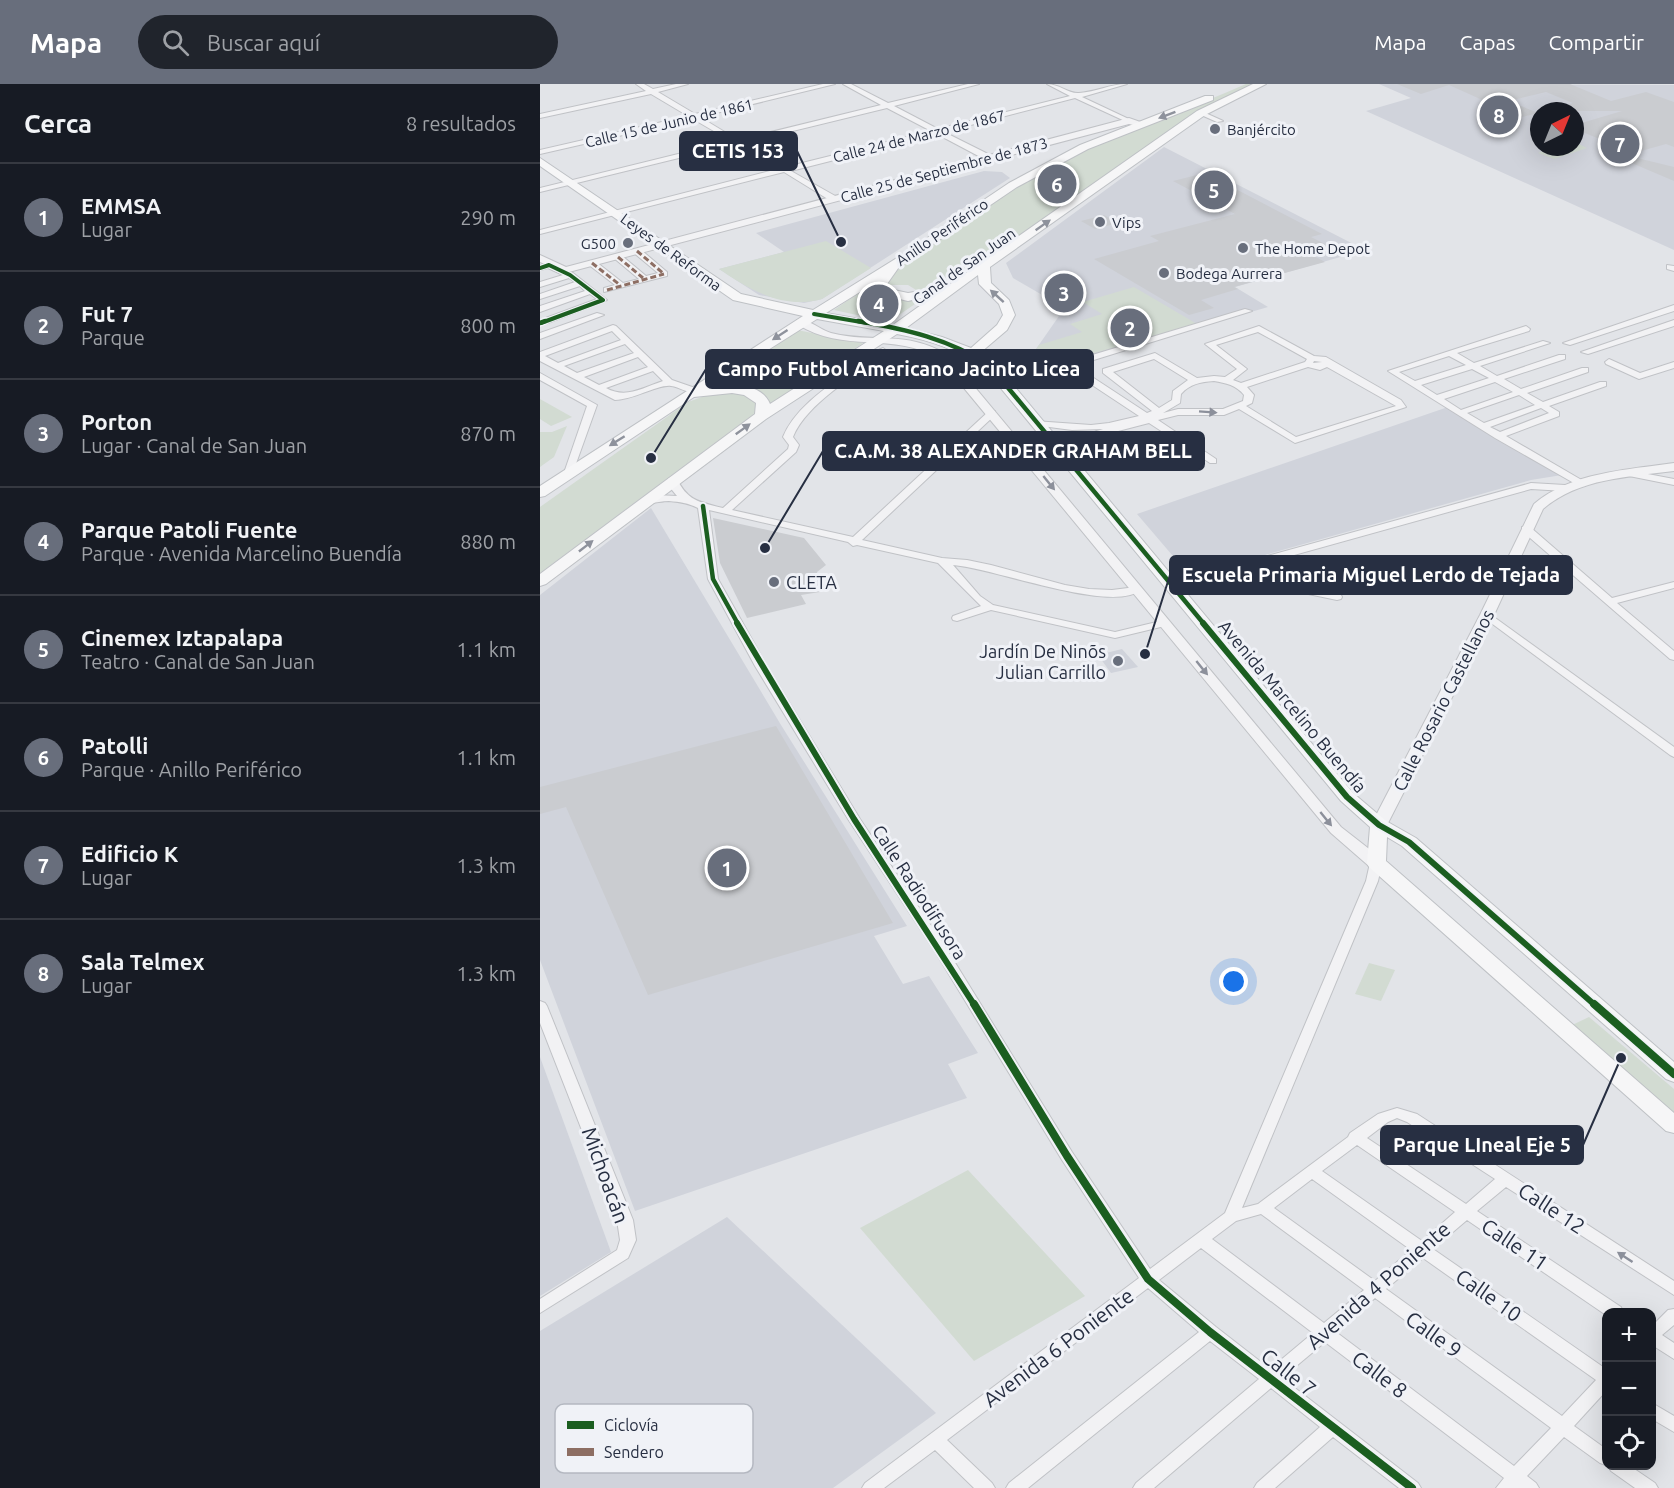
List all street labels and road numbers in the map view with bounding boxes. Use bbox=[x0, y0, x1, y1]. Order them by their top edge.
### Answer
street label: Calle 15 de Junio de 1861 bbox=[583, 95, 755, 151]
street label: Calle 24 de Marzo de 1867 bbox=[831, 106, 1007, 166]
street label: Calle 25 de Septiembre de 1873 bbox=[839, 134, 1049, 206]
street label: Anillo Periférico bbox=[893, 195, 991, 269]
street label: Leyes de Reforma bbox=[617, 210, 725, 294]
street label: Canal de San Juan bbox=[910, 224, 1018, 308]
street label: Calle Rosario Castellanos bbox=[1388, 606, 1498, 794]
street label: Avenida Marcelino Buendía bbox=[1215, 616, 1371, 796]
street label: Calle Radiodifusora bbox=[869, 821, 971, 963]
street label: Michoacán bbox=[578, 1124, 634, 1226]
street label: Calle 12 bbox=[1514, 1178, 1590, 1238]
street label: Calle 11 bbox=[1477, 1213, 1553, 1275]
street label: Avenida 4 Poniente bbox=[1301, 1216, 1455, 1354]
street label: Calle 10 bbox=[1451, 1264, 1527, 1326]
street label: Avenida 6 Poniente bbox=[978, 1283, 1138, 1411]
street label: Calle 9 bbox=[1401, 1306, 1467, 1362]
street label: Calle 7 bbox=[1257, 1343, 1321, 1401]
street label: Calle 8 bbox=[1348, 1345, 1412, 1403]

